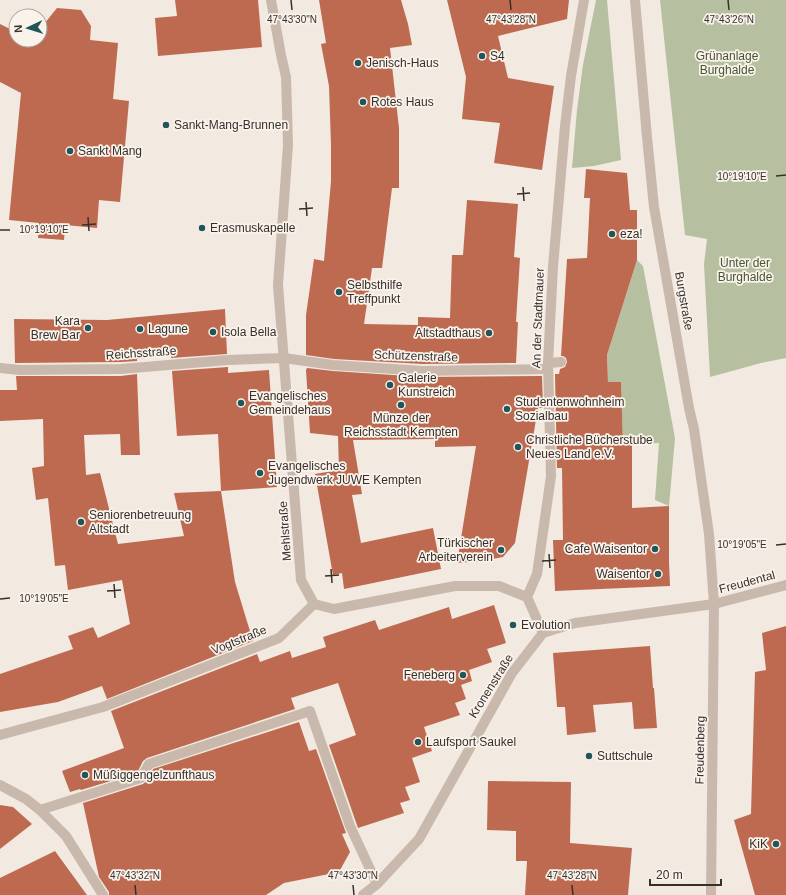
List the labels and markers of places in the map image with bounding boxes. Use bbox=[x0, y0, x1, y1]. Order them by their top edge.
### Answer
place label: S4 bbox=[490, 49, 505, 63]
marker: S4 bbox=[477, 51, 487, 61]
place label: Jenisch-Haus bbox=[366, 56, 439, 70]
marker: Jenisch-Haus bbox=[353, 58, 363, 68]
place label: Rotes Haus bbox=[371, 95, 434, 109]
marker: Rotes Haus bbox=[358, 97, 368, 107]
place label: Sankt-Mang-Brunnen bbox=[174, 118, 288, 132]
marker: Sankt-Mang-Brunnen bbox=[161, 120, 171, 130]
place label: Sankt Mang bbox=[78, 144, 142, 158]
marker: Sankt Mang bbox=[65, 146, 75, 156]
place label: Erasmuskapelle bbox=[210, 221, 296, 235]
marker: Erasmuskapelle bbox=[197, 223, 207, 233]
place label: eza! bbox=[620, 227, 643, 241]
marker: eza! bbox=[607, 229, 617, 239]
place label: Selbsthilfe Treffpunkt bbox=[347, 278, 403, 306]
marker: Selbsthilfe Treffpunkt bbox=[334, 287, 344, 297]
place label: Kara Brew Bar bbox=[31, 314, 80, 342]
place label: Lagune bbox=[148, 322, 188, 336]
marker: Kara Brew Bar bbox=[83, 323, 93, 333]
marker: Lagune bbox=[135, 324, 145, 334]
place label: Isola Bella bbox=[221, 325, 277, 339]
place label: Altstadthaus bbox=[415, 326, 481, 340]
marker: Isola Bella bbox=[208, 327, 218, 337]
marker: Altstadthaus bbox=[484, 328, 494, 338]
place label: Galerie Kunstreich bbox=[398, 371, 455, 399]
marker: Galerie Kunstreich bbox=[385, 380, 395, 390]
place label: Evangelisches Gemeindehaus bbox=[249, 389, 330, 417]
place label: Studentenwohnheim Sozialbau bbox=[515, 395, 624, 423]
marker: Evangelisches Gemeindehaus bbox=[236, 398, 246, 408]
marker: Münze der Reichsstadt Kempten bbox=[396, 400, 406, 410]
marker: Studentenwohnheim Sozialbau bbox=[502, 404, 512, 414]
place label: Münze der Reichsstadt Kempten bbox=[344, 411, 458, 439]
place label: Christliche Bücherstube Neues Land e.V. bbox=[526, 433, 653, 461]
marker: Christliche Bücherstube Neues Land e.V. bbox=[513, 442, 523, 452]
place label: Evangelisches Jugendwerk JUWE Kempten bbox=[268, 459, 421, 487]
marker: Evangelisches Jugendwerk JUWE Kempten bbox=[255, 468, 265, 478]
place label: Seniorenbetreuung Altstadt bbox=[89, 508, 191, 536]
marker: Seniorenbetreuung Altstadt bbox=[76, 517, 86, 527]
place label: Türkischer Arbeiterverein bbox=[418, 536, 493, 564]
place label: Cafe Waisentor bbox=[565, 542, 647, 556]
marker: Cafe Waisentor bbox=[650, 544, 660, 554]
marker: Türkischer Arbeiterverein bbox=[496, 545, 506, 555]
place label: Waisentor bbox=[596, 567, 650, 581]
marker: Waisentor bbox=[653, 569, 663, 579]
place label: Evolution bbox=[521, 618, 570, 632]
marker: Evolution bbox=[508, 620, 518, 630]
place label: Feneberg bbox=[404, 668, 455, 682]
marker: Feneberg bbox=[458, 670, 468, 680]
place label: Laufsport Saukel bbox=[426, 735, 516, 749]
marker: Laufsport Saukel bbox=[413, 737, 423, 747]
place label: Suttschule bbox=[597, 749, 653, 763]
marker: Suttschule bbox=[584, 751, 594, 761]
place label: Müßiggengelzunfthaus bbox=[93, 768, 214, 782]
marker: Müßiggengelzunfthaus bbox=[80, 770, 90, 780]
place label: KiK bbox=[749, 837, 768, 851]
marker: KiK bbox=[771, 839, 781, 849]

